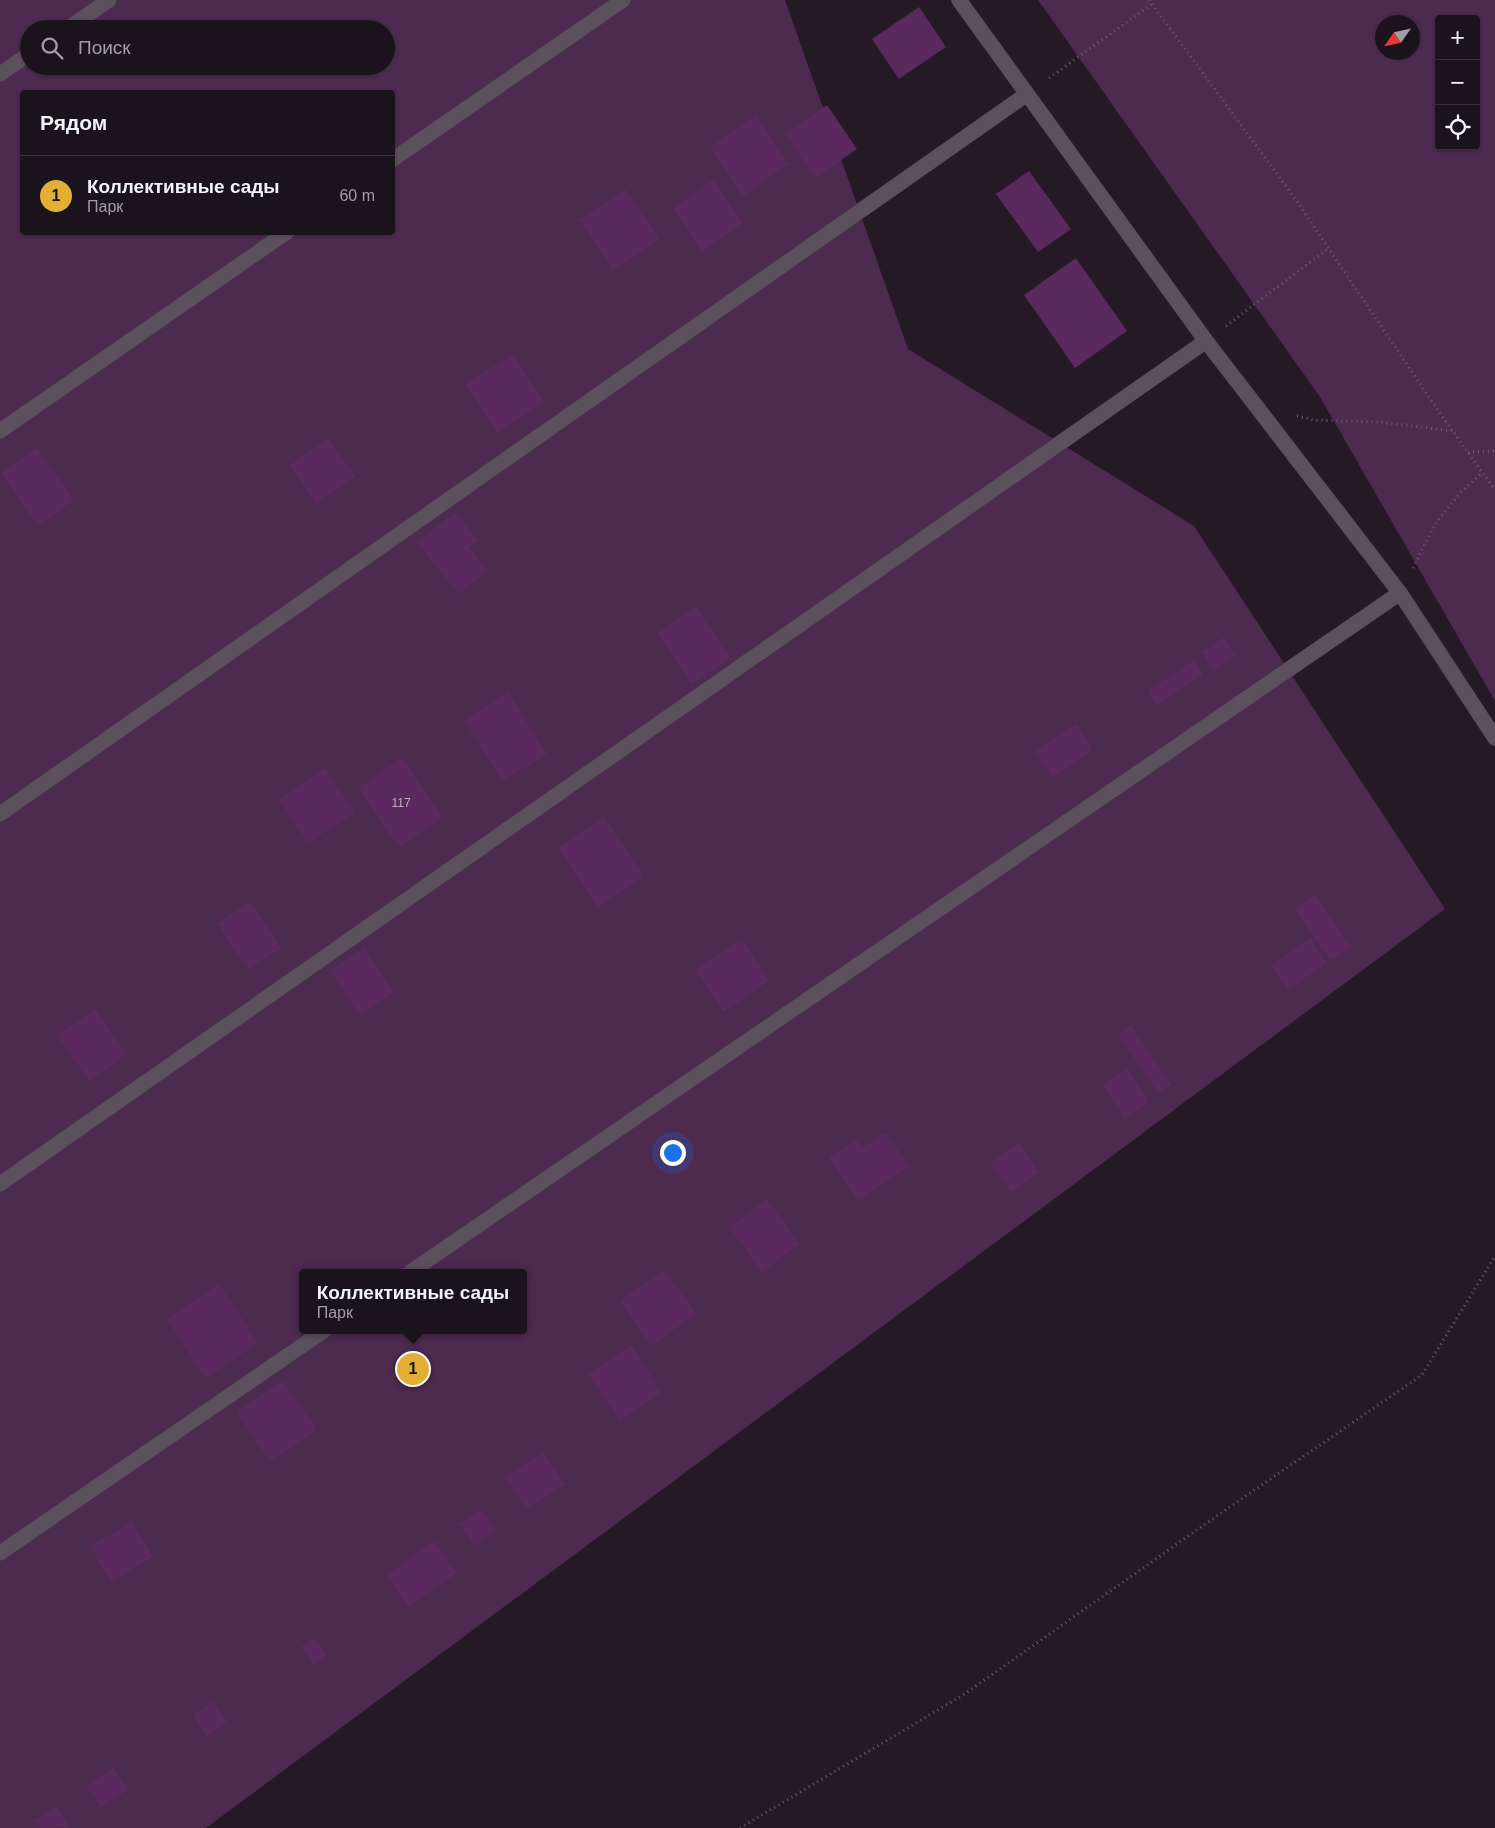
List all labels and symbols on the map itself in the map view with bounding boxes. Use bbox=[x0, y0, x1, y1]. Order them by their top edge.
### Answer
north arrow bbox=[1375, 15, 1420, 60]
house number: 117 bbox=[391, 796, 411, 810]
your location bbox=[660, 1140, 686, 1166]
pin: 1 bbox=[397, 1350, 429, 1388]

